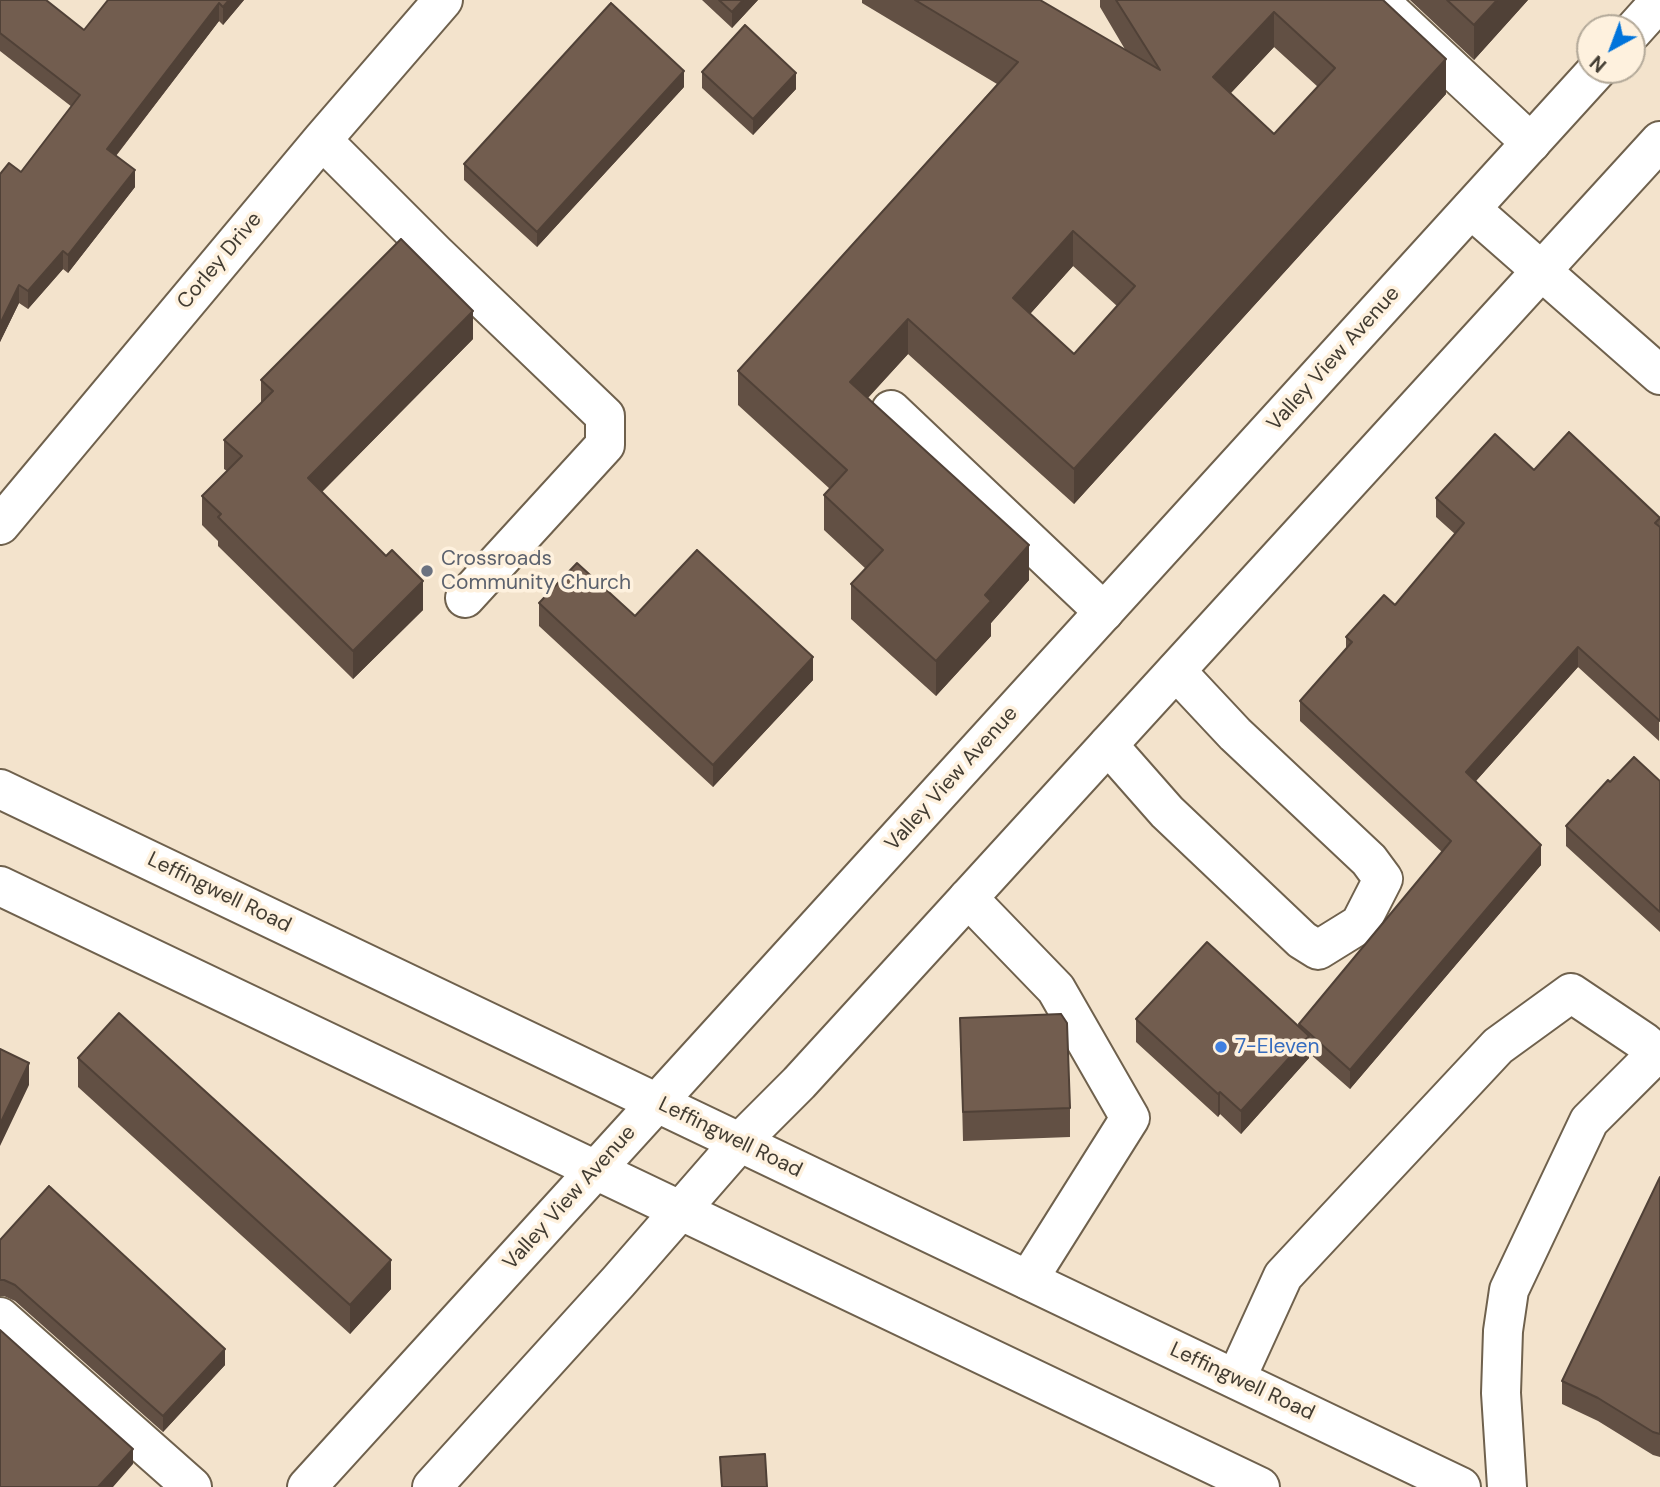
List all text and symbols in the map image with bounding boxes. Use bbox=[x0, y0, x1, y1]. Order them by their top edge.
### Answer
north arrow bbox=[1576, 14, 1646, 84]
text: N bbox=[1585, 50, 1612, 78]
street label: Corley Drive bbox=[172, 208, 268, 314]
street label: Valley View Avenue bbox=[1262, 281, 1406, 437]
place label: Crossroads Community Church bbox=[441, 546, 631, 596]
marker: Crossroads Community Church bbox=[419, 563, 435, 579]
street label: Valley View Avenue bbox=[880, 701, 1024, 857]
street label: Leffingwell Road bbox=[143, 847, 295, 939]
place label: 7-Eleven bbox=[1235, 1034, 1319, 1060]
marker: 7-Eleven bbox=[1213, 1039, 1229, 1055]
street label: Leffingwell Road bbox=[654, 1092, 806, 1184]
street label: Valley View Avenue bbox=[498, 1120, 642, 1276]
street label: Leffingwell Road bbox=[1166, 1337, 1318, 1427]

